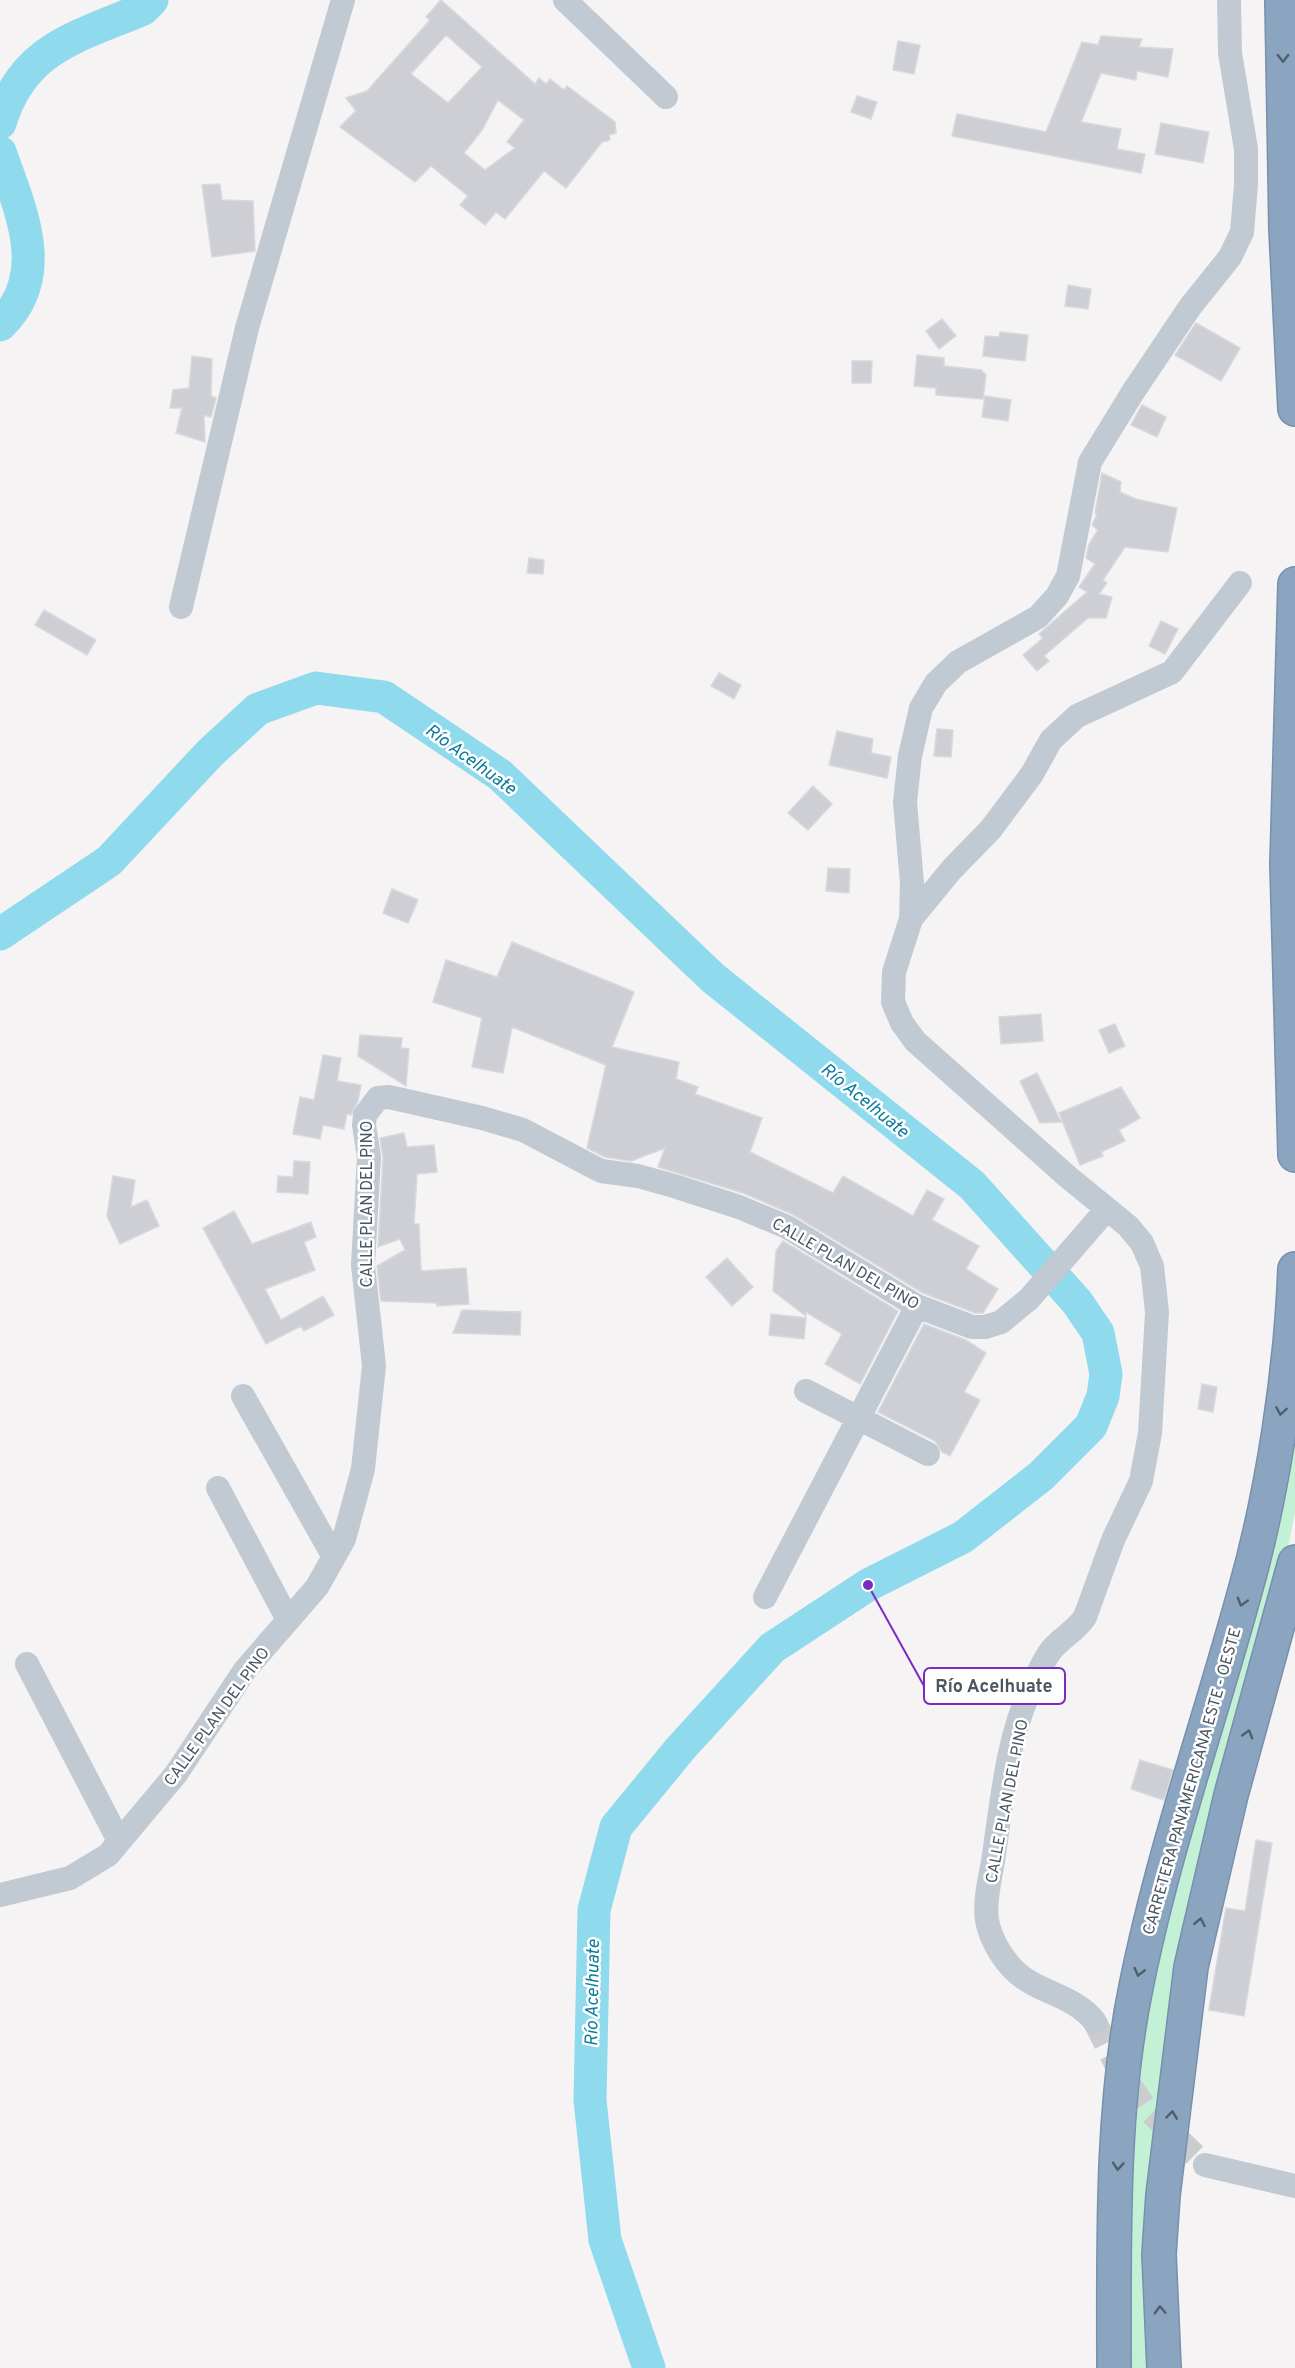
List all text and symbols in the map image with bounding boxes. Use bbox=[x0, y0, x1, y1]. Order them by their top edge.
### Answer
one-way arrow bbox=[1277, 54, 1289, 63]
water label: Río Acelhuate bbox=[420, 720, 521, 801]
water label: Río Acelhuate bbox=[815, 1059, 913, 1144]
street label: CALLE PLAN DEL PINO bbox=[358, 1121, 378, 1287]
street label: CALLE PLAN DEL PINO bbox=[768, 1214, 922, 1315]
one-way arrow bbox=[1275, 1406, 1287, 1416]
one-way arrow bbox=[1237, 1596, 1249, 1607]
street label: CARRETERA PANAMERICANA ESTE - OESTE bbox=[1139, 1626, 1246, 1937]
street label: CALLE PLAN DEL PINO bbox=[160, 1644, 275, 1791]
callout: Río Acelhuate bbox=[924, 1668, 1065, 1704]
text: Río Acelhuate bbox=[935, 1676, 1053, 1699]
street label: CALLE PLAN DEL PINO bbox=[982, 1718, 1034, 1885]
one-way arrow bbox=[1241, 1729, 1254, 1739]
one-way arrow bbox=[1193, 1918, 1206, 1928]
water label: Río Acelhuate bbox=[581, 1939, 606, 2047]
one-way arrow bbox=[1133, 1967, 1146, 1977]
one-way arrow bbox=[1165, 2111, 1178, 2120]
one-way arrow bbox=[1111, 2161, 1124, 2170]
one-way arrow bbox=[1154, 2305, 1166, 2314]

